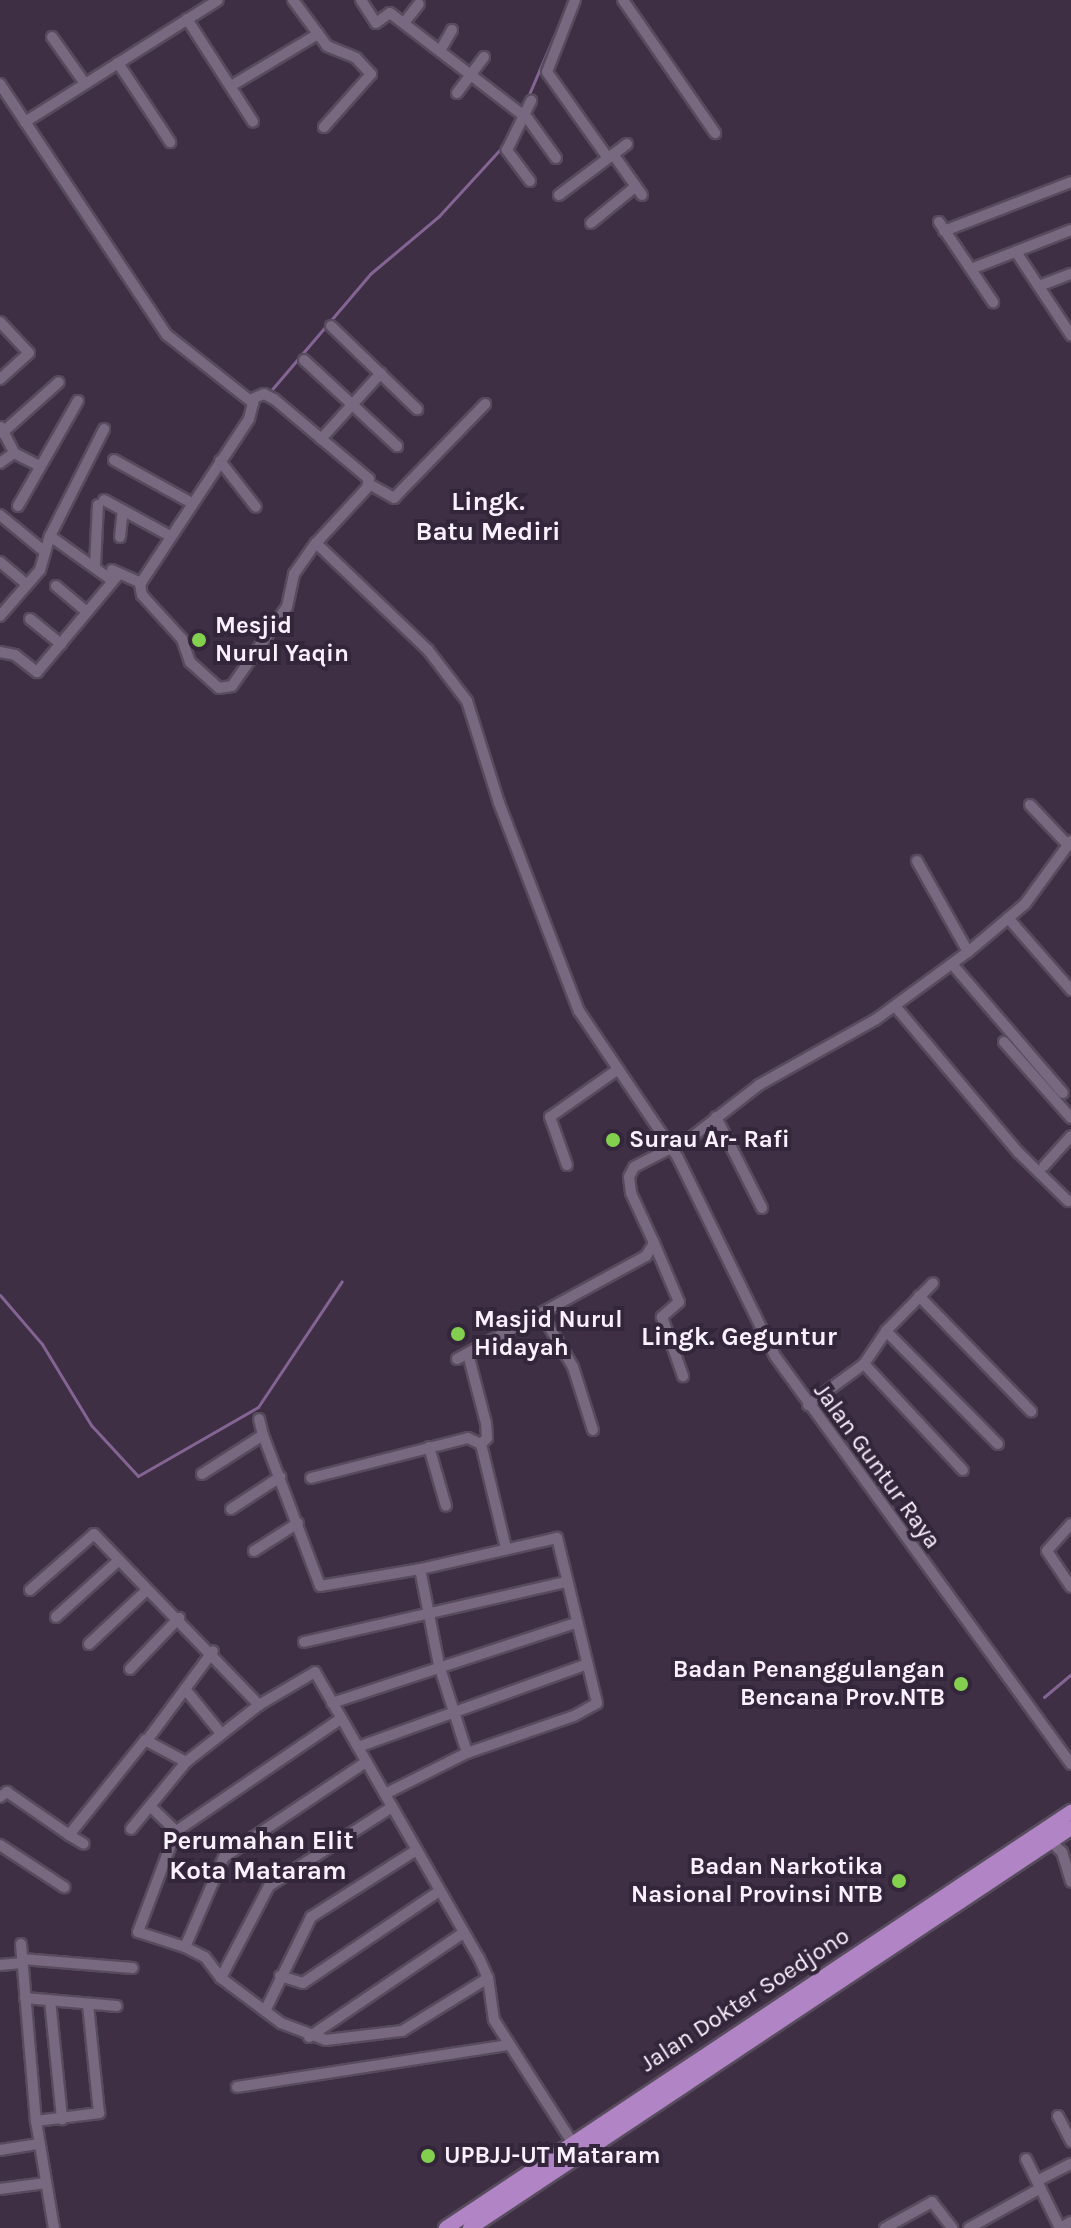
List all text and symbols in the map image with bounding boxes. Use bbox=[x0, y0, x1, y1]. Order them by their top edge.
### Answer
district label: Lingk. Batu Mediri bbox=[416, 486, 560, 548]
place label: Mesjid Nurul Yaqin bbox=[215, 612, 349, 668]
marker: Mesjid Nurul Yaqin bbox=[190, 631, 208, 649]
place label: Surau Ar- Rafi bbox=[629, 1126, 790, 1154]
marker: Surau Ar- Rafi bbox=[604, 1131, 622, 1149]
place label: Masjid Nurul Hidayah bbox=[474, 1306, 622, 1362]
district label: Lingk. Geguntur bbox=[641, 1321, 837, 1353]
marker: Masjid Nurul Hidayah bbox=[449, 1325, 467, 1343]
street label: Jalan Guntur Raya bbox=[807, 1378, 947, 1554]
place label: Badan Penanggulangan Bencana Prov.NTB bbox=[673, 1656, 945, 1712]
marker: Badan Penanggulangan Bencana Prov.NTB bbox=[952, 1675, 970, 1693]
district label: Perumahan Elit Kota Mataram bbox=[162, 1825, 354, 1886]
place label: Badan Narkotika Nasional Provinsi NTB bbox=[631, 1853, 883, 1909]
marker: Badan Narkotika Nasional Provinsi NTB bbox=[890, 1872, 908, 1890]
street label: Jalan Dokter Soedjono bbox=[635, 1922, 855, 2078]
place label: UPBJJ-UT Mataram bbox=[444, 2142, 660, 2170]
marker: UPBJJ-UT Mataram bbox=[419, 2147, 437, 2165]

